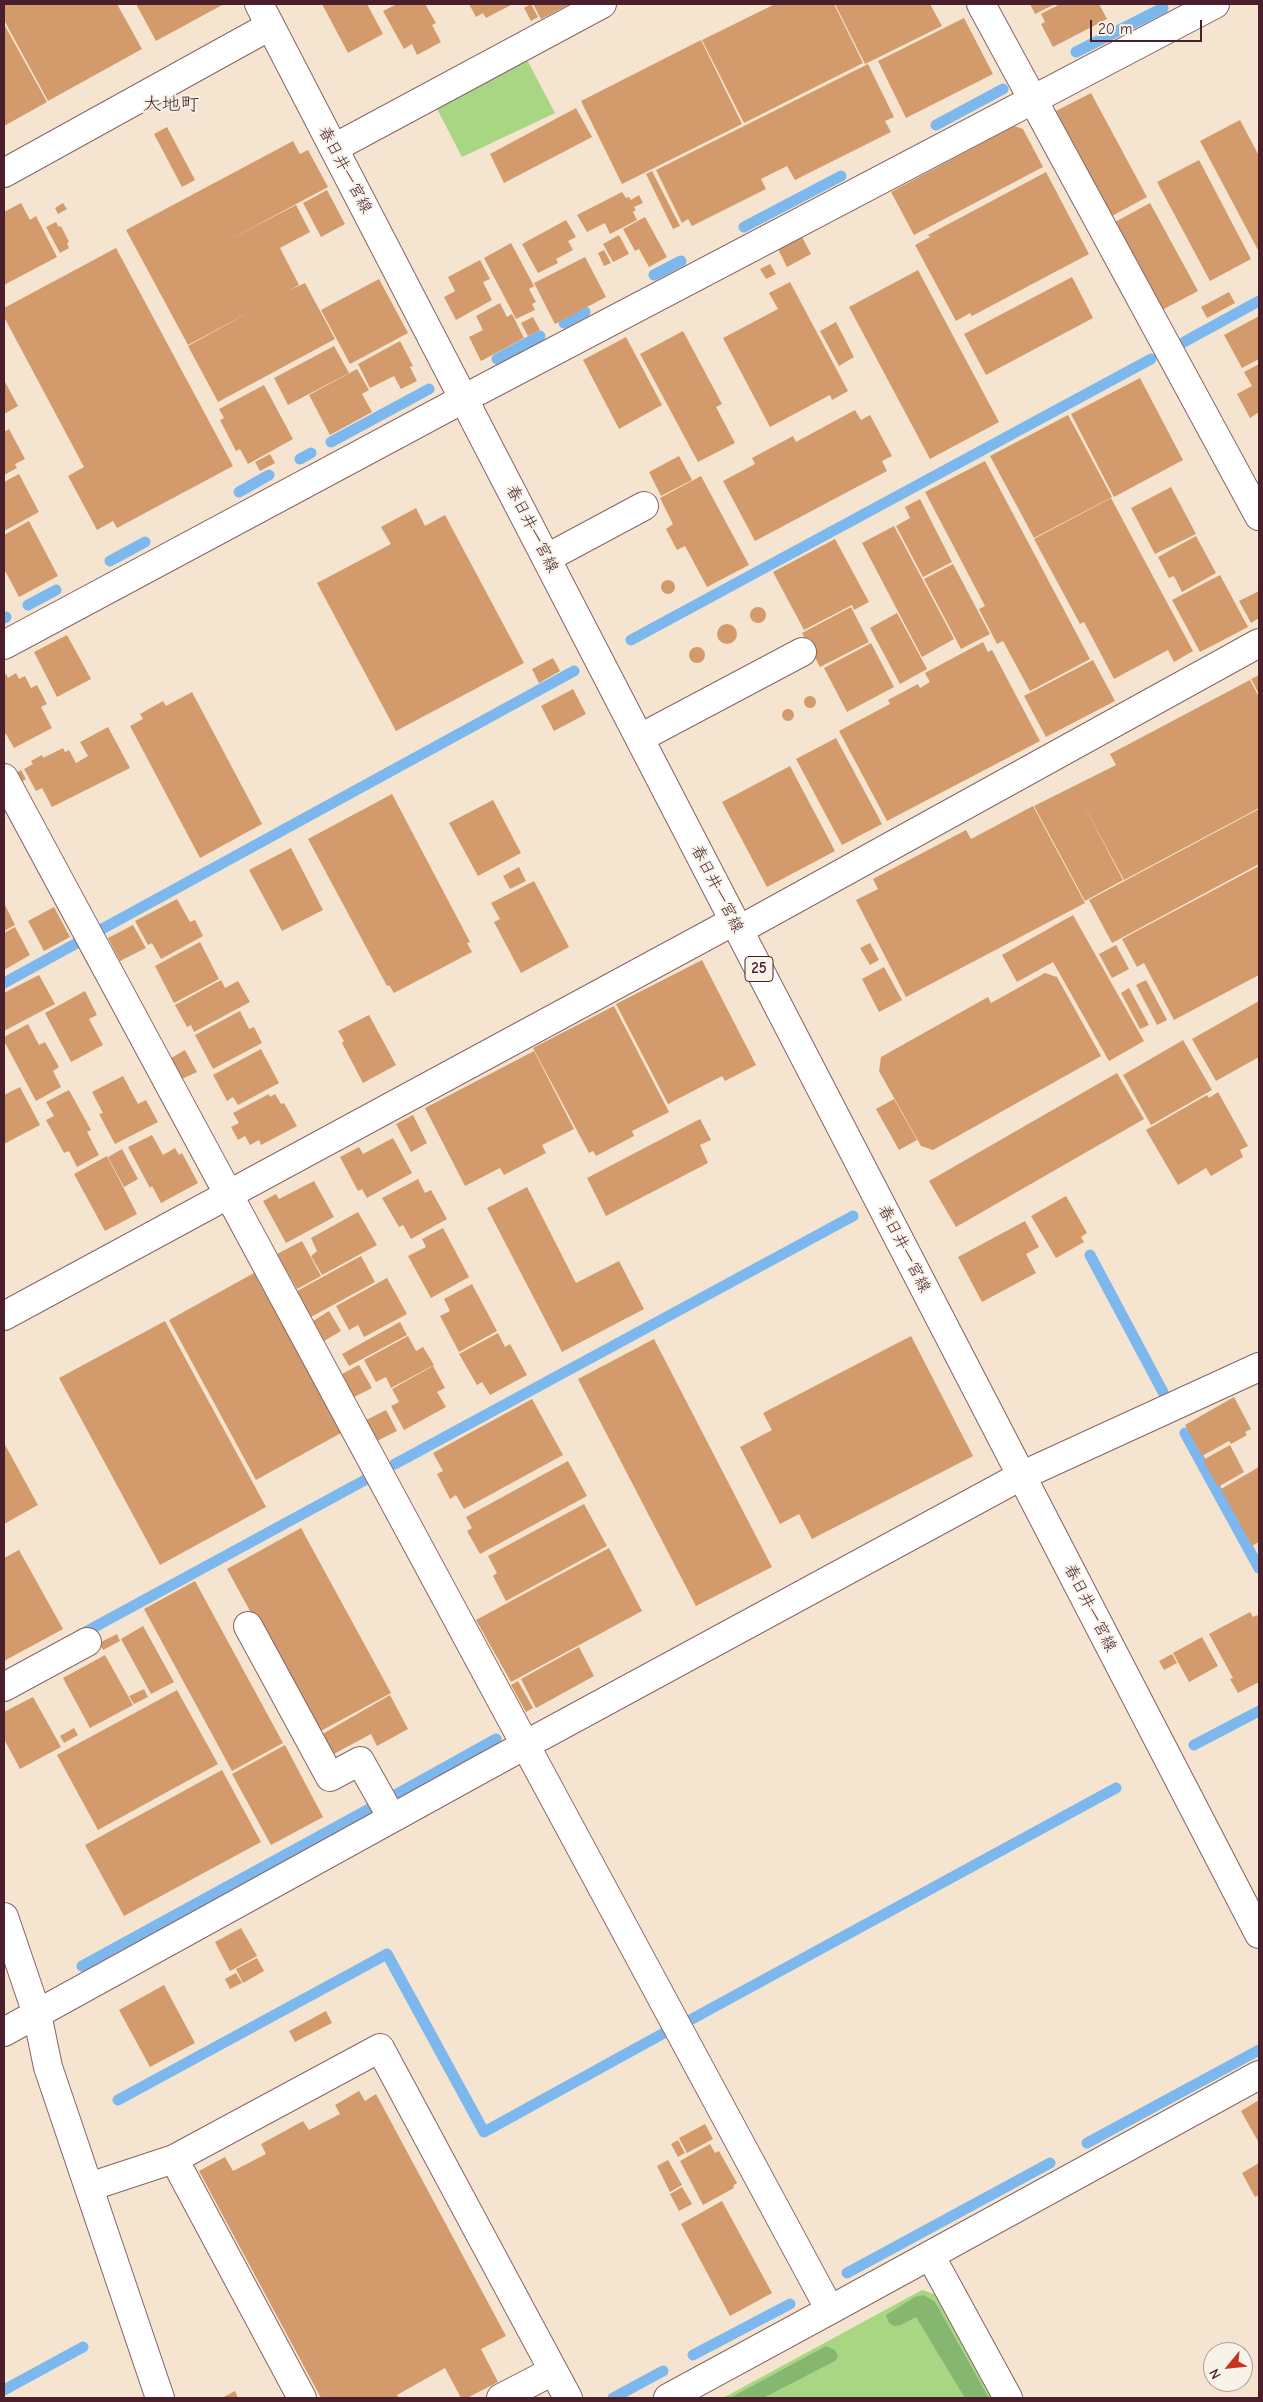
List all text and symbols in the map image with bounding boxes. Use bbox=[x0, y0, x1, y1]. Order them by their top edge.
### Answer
scale bar bbox=[1093, 10, 1206, 42]
text: 20 m bbox=[1098, 20, 1132, 38]
district label: 大地町 bbox=[143, 94, 199, 116]
street label: 春日井一宮線 bbox=[314, 123, 376, 217]
street label: 春日井一宮線 bbox=[502, 482, 562, 576]
street label: 春日井一宮線 bbox=[687, 842, 747, 936]
road number: 25 bbox=[745, 956, 773, 982]
street label: 春日井一宮線 bbox=[874, 1202, 934, 1296]
street label: 春日井一宮線 bbox=[1060, 1561, 1120, 1655]
north arrow bbox=[1203, 2342, 1253, 2392]
text: N bbox=[1206, 2366, 1225, 2382]

